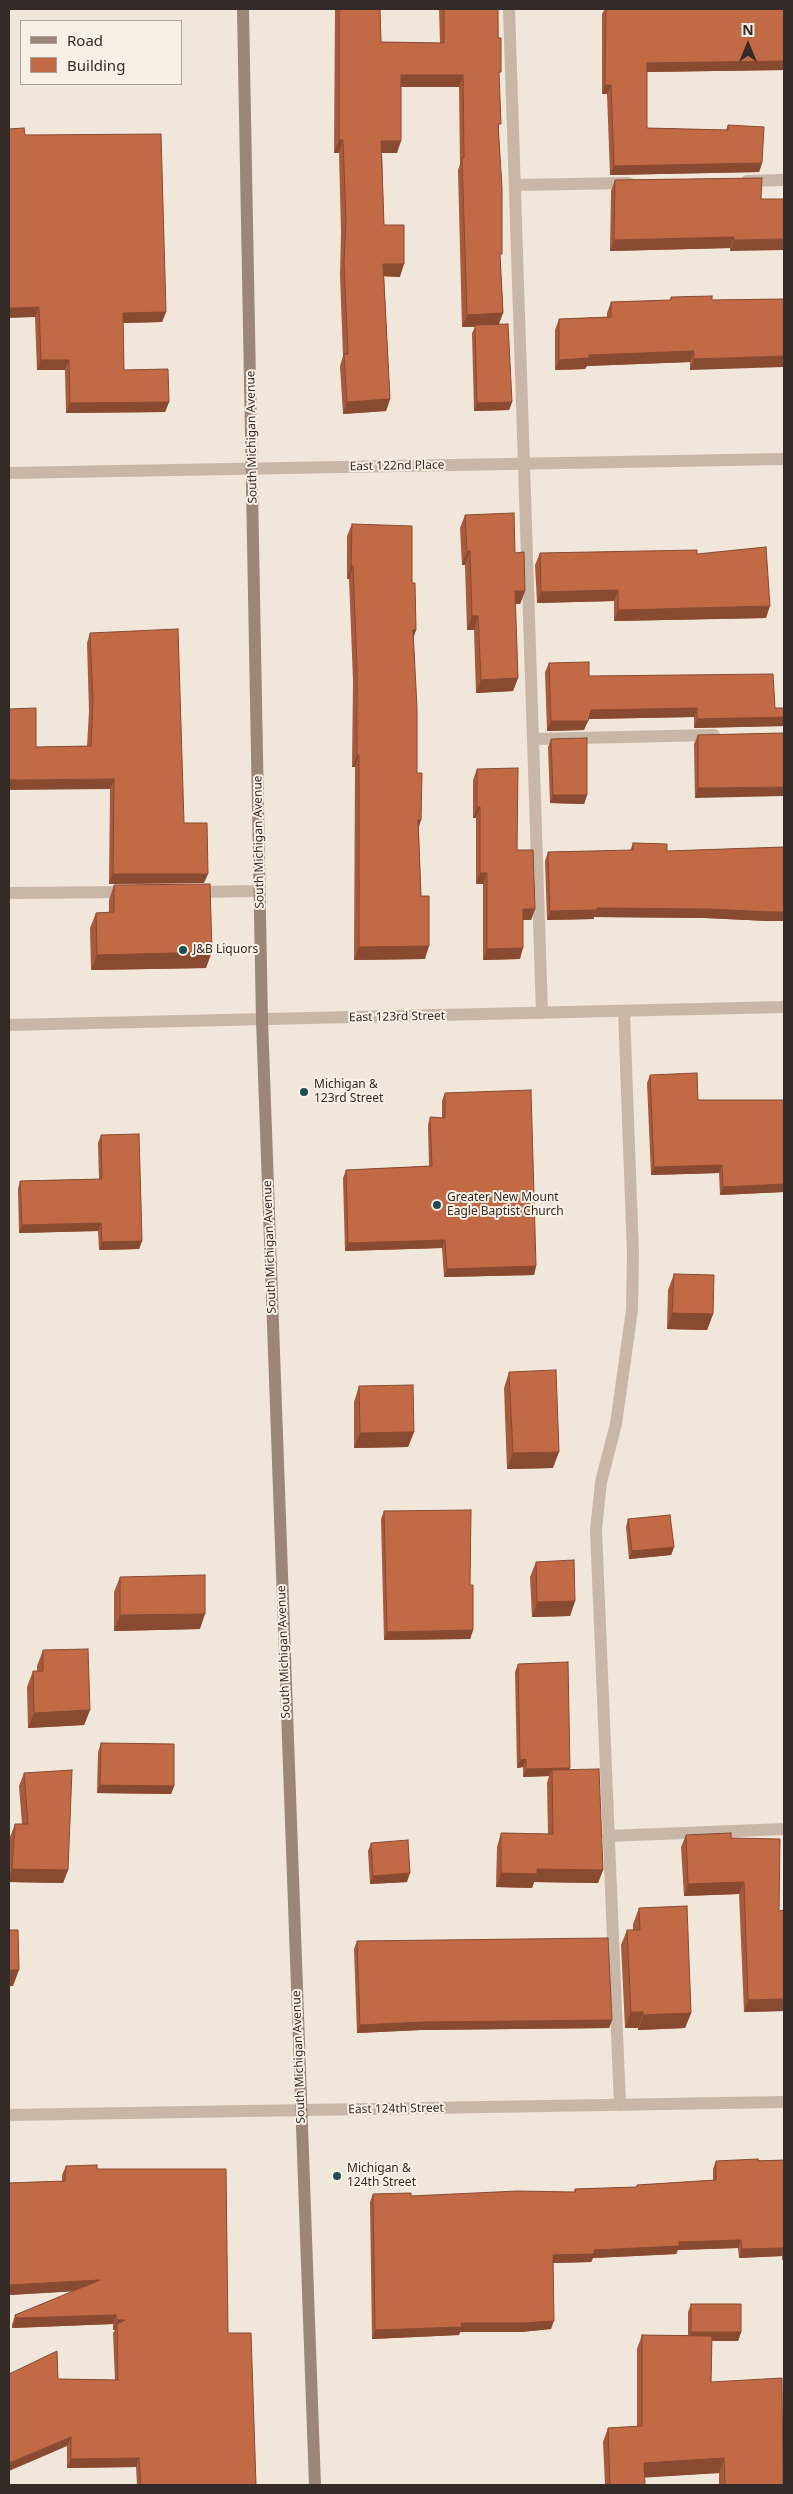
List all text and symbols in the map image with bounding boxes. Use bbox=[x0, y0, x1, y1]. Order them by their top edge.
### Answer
legend bbox=[20, 20, 182, 85]
north arrow bbox=[723, 20, 773, 70]
text: N bbox=[742, 20, 754, 39]
text: Road bbox=[67, 30, 103, 50]
text: Building bbox=[67, 55, 125, 75]
street label: South Michigan Avenue bbox=[244, 370, 260, 504]
street label: East 122nd Place bbox=[350, 458, 444, 474]
street label: South Michigan Avenue bbox=[251, 775, 267, 909]
place label: J&B Liquors bbox=[193, 943, 258, 957]
marker: J&B Liquors bbox=[177, 944, 189, 956]
street label: East 123rd Street bbox=[349, 1009, 445, 1025]
place label: Michigan & 123rd Street bbox=[314, 1078, 383, 1106]
marker: Michigan & 123rd Street bbox=[298, 1086, 310, 1098]
street label: South Michigan Avenue bbox=[260, 1180, 280, 1314]
place label: Greater New Mount Eagle Baptist Church bbox=[447, 1191, 564, 1219]
marker: Greater New Mount Eagle Baptist Church bbox=[431, 1199, 443, 1211]
street label: South Michigan Avenue bbox=[274, 1585, 294, 1719]
street label: South Michigan Avenue bbox=[289, 1990, 309, 2124]
street label: East 124th Street bbox=[348, 2101, 444, 2117]
place label: Michigan & 124th Street bbox=[347, 2162, 416, 2190]
marker: Michigan & 124th Street bbox=[331, 2170, 343, 2182]

